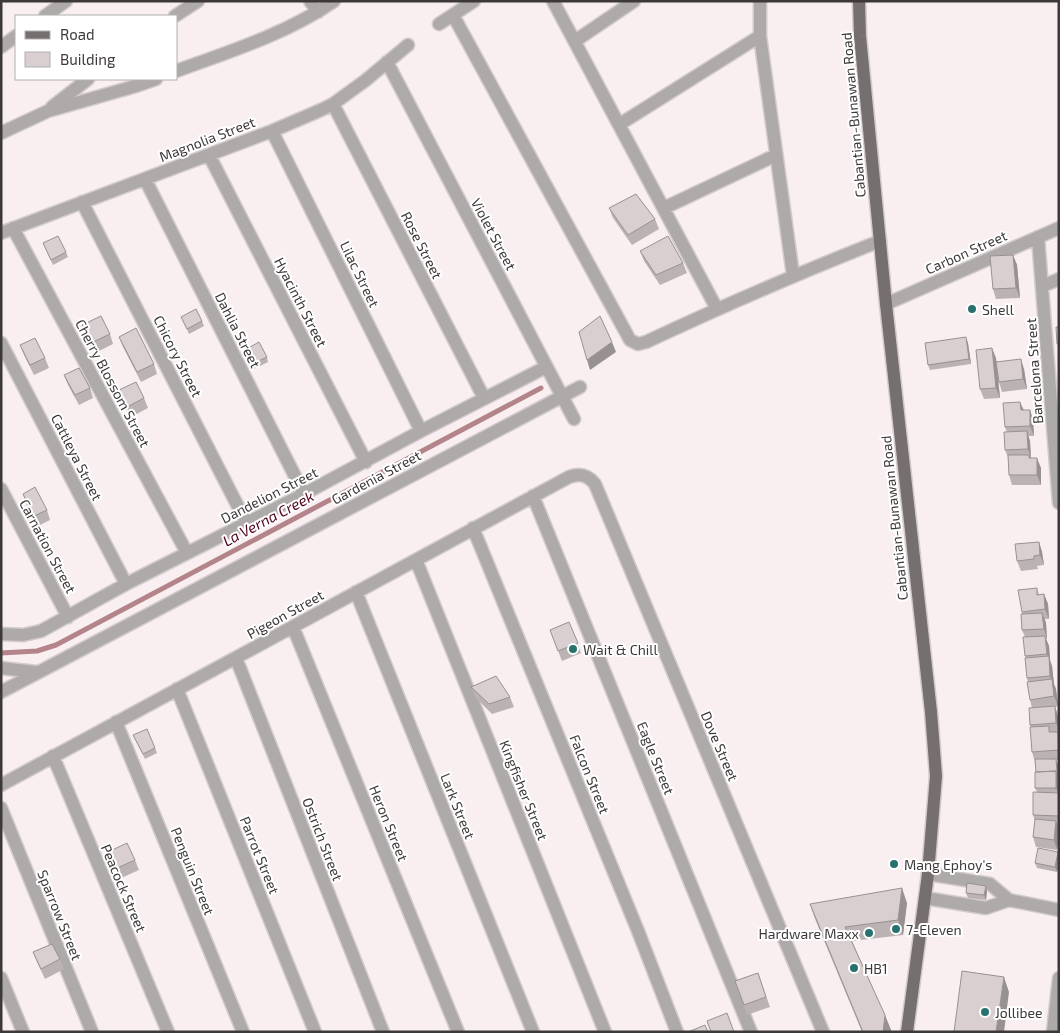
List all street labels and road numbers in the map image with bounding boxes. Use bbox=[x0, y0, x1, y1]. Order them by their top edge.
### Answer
street label: Cabantian-Bunawan Road bbox=[837, 32, 869, 198]
street label: Magnolia Street bbox=[157, 113, 257, 165]
street label: Violet Street bbox=[468, 195, 520, 273]
street label: Rose Street bbox=[398, 209, 446, 281]
street label: Carbon Street bbox=[923, 226, 1009, 278]
street label: Lilac Street bbox=[337, 238, 383, 310]
street label: Hyacinth Street bbox=[271, 254, 331, 350]
street label: Dahlia Street bbox=[212, 289, 264, 371]
street label: Chicory Street bbox=[150, 312, 206, 400]
street label: Cherry Blossom Street bbox=[72, 316, 154, 450]
street label: Barcelona Street bbox=[1022, 318, 1046, 424]
street label: Cattleya Street bbox=[48, 411, 106, 503]
street label: Cabantian-Bunawan Road bbox=[877, 435, 911, 601]
street label: Gardenia Street bbox=[328, 446, 424, 508]
street label: Dandelion Street bbox=[218, 463, 320, 527]
street label: Carnation Street bbox=[16, 496, 80, 596]
street label: Pigeon Street bbox=[244, 586, 326, 642]
street label: Dove Street bbox=[698, 709, 742, 783]
street label: Eagle Street bbox=[634, 719, 678, 797]
street label: Falcon Street bbox=[566, 732, 614, 816]
street label: Kingfisher Street bbox=[496, 738, 552, 842]
street label: Lark Street bbox=[437, 771, 479, 841]
street label: Heron Street bbox=[366, 783, 412, 863]
street label: Ostrich Street bbox=[299, 795, 347, 883]
street label: Parrot Street bbox=[237, 814, 283, 896]
street label: Penguin Street bbox=[168, 825, 218, 917]
street label: Peacock Street bbox=[98, 841, 150, 935]
street label: Sparrow Street bbox=[34, 867, 86, 963]

